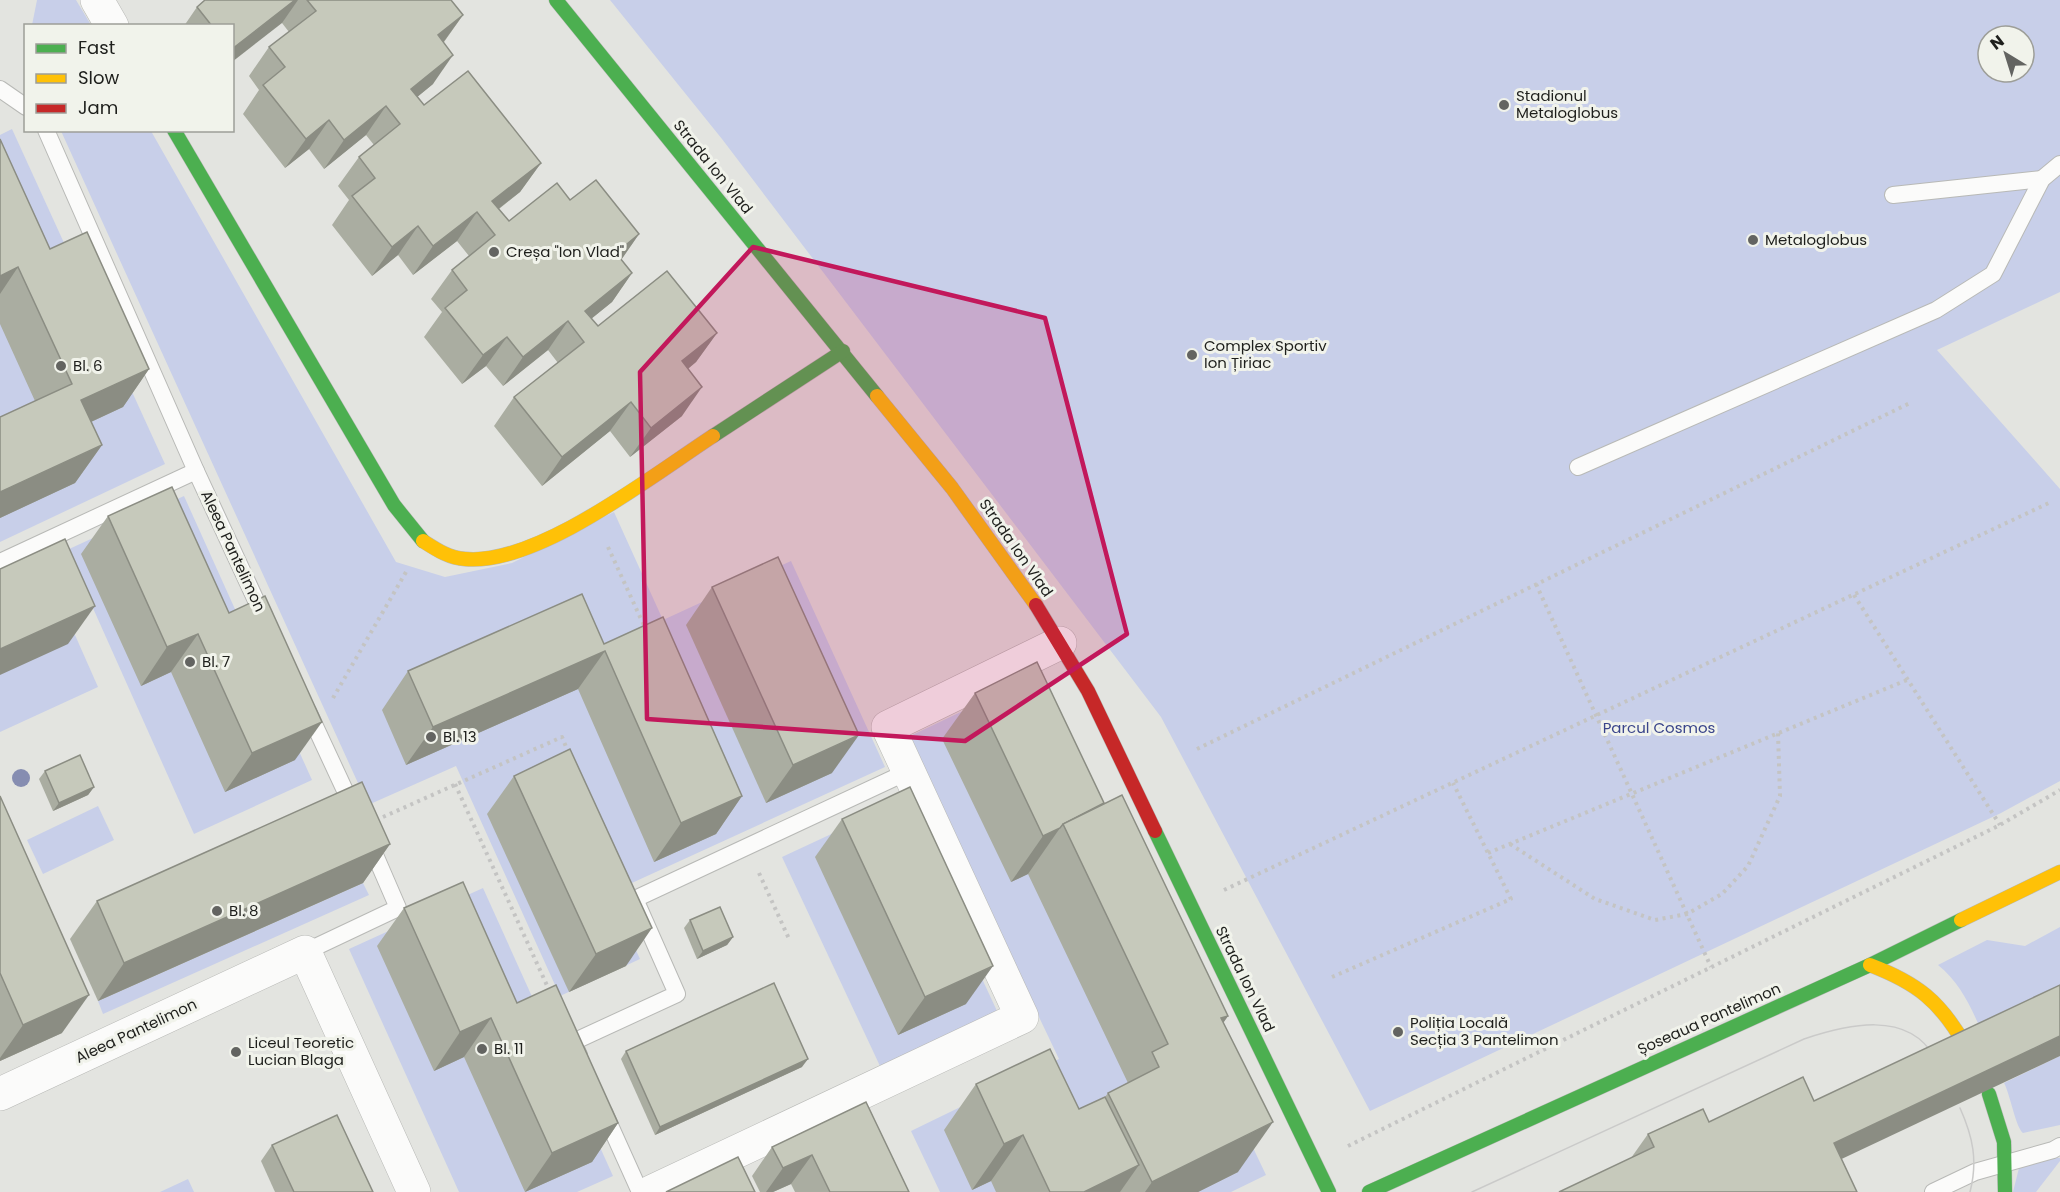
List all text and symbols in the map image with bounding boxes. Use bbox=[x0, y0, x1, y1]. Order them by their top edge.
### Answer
legend bbox=[24, 24, 234, 132]
north arrow bbox=[1976, 24, 2036, 84]
text: N bbox=[1985, 30, 2009, 55]
text: Fast bbox=[78, 35, 115, 60]
text: Slow bbox=[78, 65, 120, 90]
place label: Stadionul Metaloglobus bbox=[1516, 85, 1618, 123]
text: Jam bbox=[78, 95, 118, 120]
marker: Stadionul Metaloglobus bbox=[1497, 98, 1511, 112]
street label: Strada Ion Vlad bbox=[669, 115, 758, 218]
place label: Metaloglobus bbox=[1765, 229, 1867, 250]
marker: Metaloglobus bbox=[1746, 233, 1760, 247]
place label: Creșa "Ion Vlad" bbox=[506, 241, 624, 262]
marker: Creșa "Ion Vlad" bbox=[487, 245, 501, 259]
place label: Complex Sportiv Ion Țiriac bbox=[1204, 335, 1327, 373]
marker: Complex Sportiv Ion Țiriac bbox=[1185, 348, 1199, 362]
place label: Bl. 6 bbox=[73, 355, 103, 376]
marker: Bl. 6 bbox=[54, 359, 68, 373]
street label: Aleea Pantelimon bbox=[196, 487, 271, 615]
street label: Strada Ion Vlad bbox=[975, 494, 1058, 601]
place label: Bl. 7 bbox=[202, 651, 230, 672]
marker: Bl. 7 bbox=[183, 655, 197, 669]
park label: Parcul Cosmos bbox=[1603, 717, 1716, 738]
place label: Bl. 13 bbox=[443, 726, 477, 747]
marker: Bl. 13 bbox=[424, 730, 438, 744]
place label: Bl. 8 bbox=[229, 900, 259, 921]
marker: Bl. 8 bbox=[210, 904, 224, 918]
street label: Strada Ion Vlad bbox=[1211, 922, 1280, 1035]
street label: Șoseaua Pantelimon bbox=[1634, 978, 1784, 1060]
street label: Aleea Pantelimon bbox=[72, 993, 200, 1068]
place label: Poliția Locală Secția 3 Pantelimon bbox=[1410, 1012, 1559, 1050]
marker: Poliția Locală Secția 3 Pantelimon bbox=[1391, 1025, 1405, 1039]
place label: Liceul Teoretic Lucian Blaga bbox=[248, 1032, 354, 1070]
place label: Bl. 11 bbox=[494, 1038, 524, 1059]
marker: Bl. 11 bbox=[475, 1042, 489, 1056]
marker: Liceul Teoretic Lucian Blaga bbox=[229, 1045, 243, 1059]

